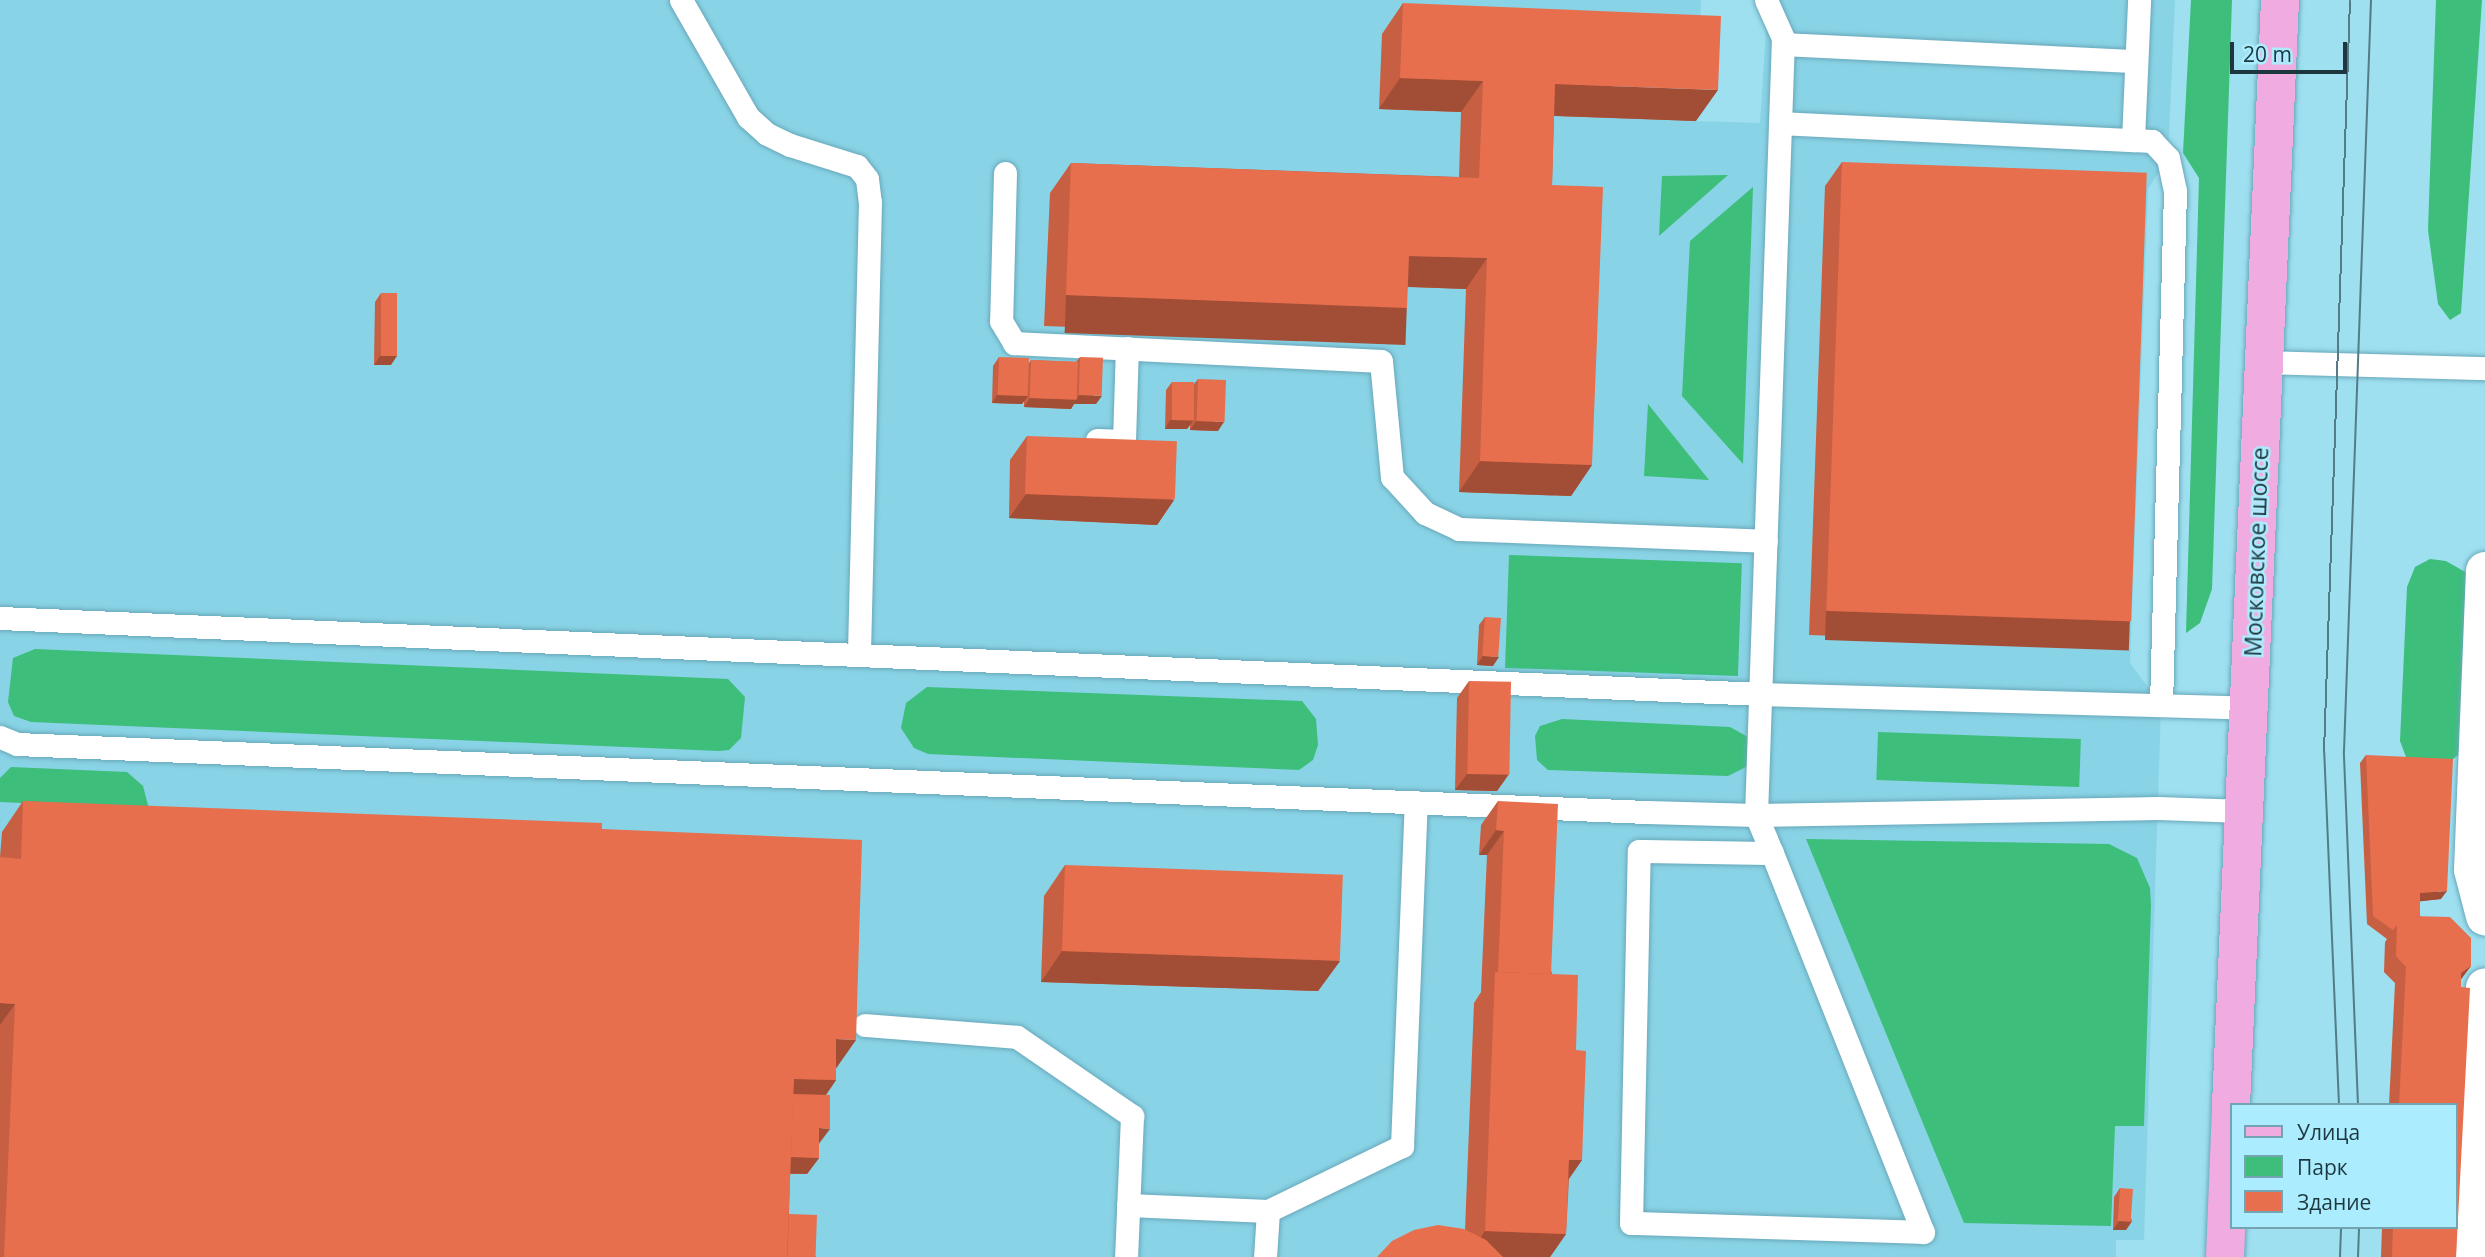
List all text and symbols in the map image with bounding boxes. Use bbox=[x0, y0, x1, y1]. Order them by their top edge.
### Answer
scale bar bbox=[2233, 28, 2350, 72]
text: 20 m bbox=[2243, 40, 2292, 68]
street label: Московское шоссе bbox=[2239, 447, 2273, 657]
legend bbox=[2230, 1103, 2457, 1229]
text: Улица bbox=[2297, 1118, 2360, 1146]
text: Парк bbox=[2297, 1153, 2348, 1181]
text: Здание bbox=[2297, 1188, 2371, 1216]

